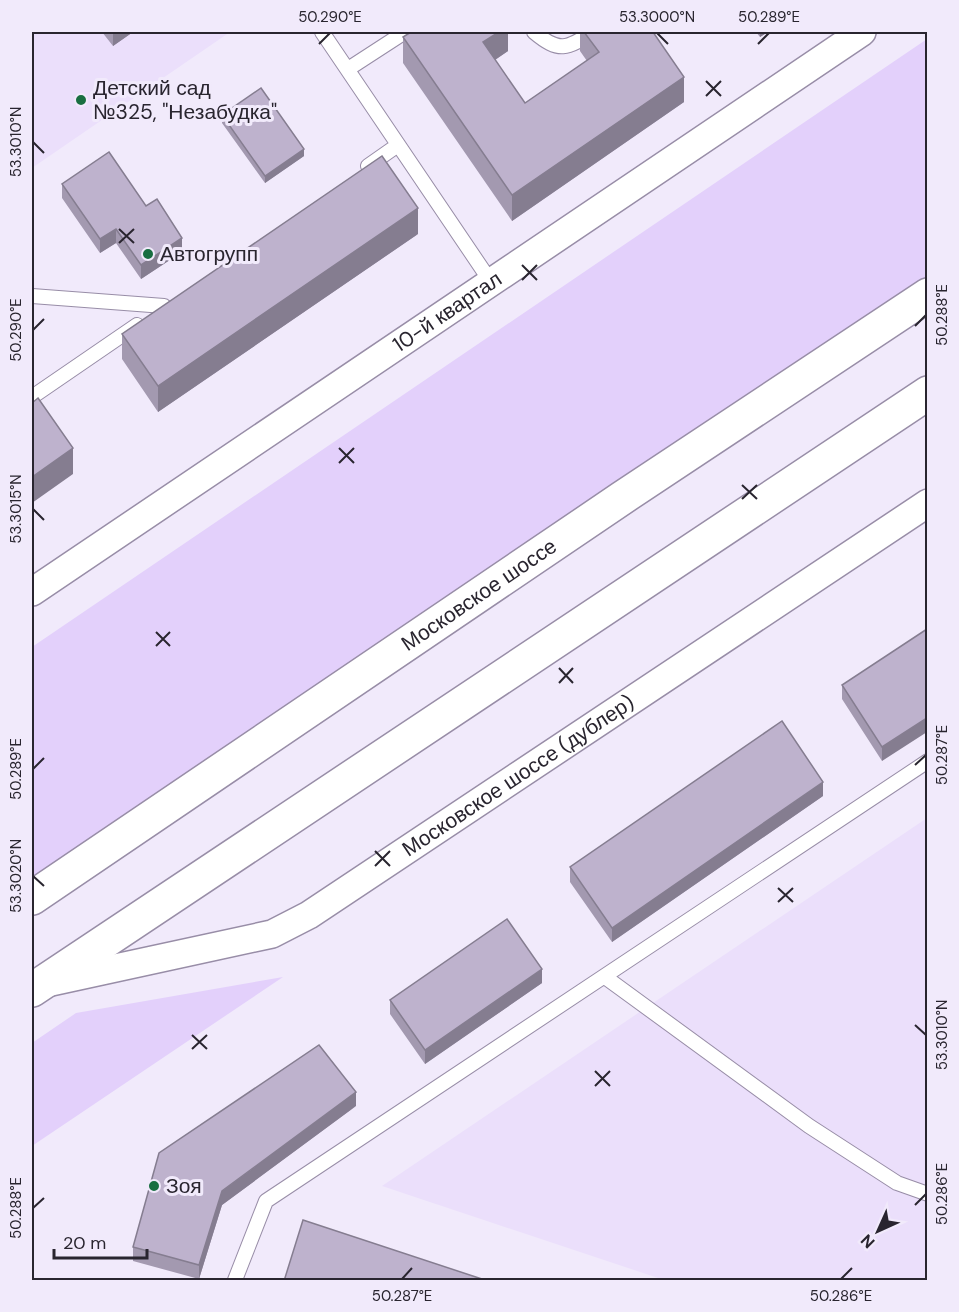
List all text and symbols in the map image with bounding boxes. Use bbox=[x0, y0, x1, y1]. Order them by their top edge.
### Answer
text: 50.290°E bbox=[298, 7, 362, 27]
text: 53.3000°N bbox=[619, 7, 695, 27]
text: 50.289°E bbox=[738, 7, 800, 27]
place label: Детский сад №325, "Незабудка" bbox=[93, 74, 277, 126]
marker: Детский сад №325, "Незабудка" bbox=[74, 93, 88, 107]
text: 53.3010°N bbox=[6, 107, 26, 177]
place label: Автогрупп bbox=[160, 240, 258, 268]
marker: Автогрупп bbox=[141, 247, 155, 261]
street label: 10-й квартал bbox=[387, 265, 507, 359]
text: 50.288°E bbox=[932, 284, 952, 346]
text: 50.290°E bbox=[6, 298, 26, 362]
text: 53.3015°N bbox=[6, 474, 26, 544]
street label: Московское шоссе bbox=[396, 532, 562, 658]
street label: Московское шоссе (дублер) bbox=[397, 688, 640, 863]
text: 50.287°E bbox=[932, 725, 952, 785]
text: 50.289°E bbox=[6, 738, 26, 800]
text: 53.3020°N bbox=[6, 839, 26, 913]
text: 53.3010°N bbox=[932, 1000, 952, 1070]
text: 50.286°E bbox=[932, 1163, 952, 1225]
place label: Зоя bbox=[166, 1172, 202, 1200]
text: 50.288°E bbox=[6, 1177, 26, 1239]
marker: Зоя bbox=[147, 1179, 161, 1193]
north arrow bbox=[848, 1201, 908, 1261]
scale bar bbox=[54, 1222, 147, 1260]
text: N bbox=[856, 1230, 879, 1253]
text: 20 m bbox=[63, 1231, 106, 1255]
text: 50.287°E bbox=[372, 1286, 432, 1306]
text: 50.286°E bbox=[810, 1286, 872, 1306]

